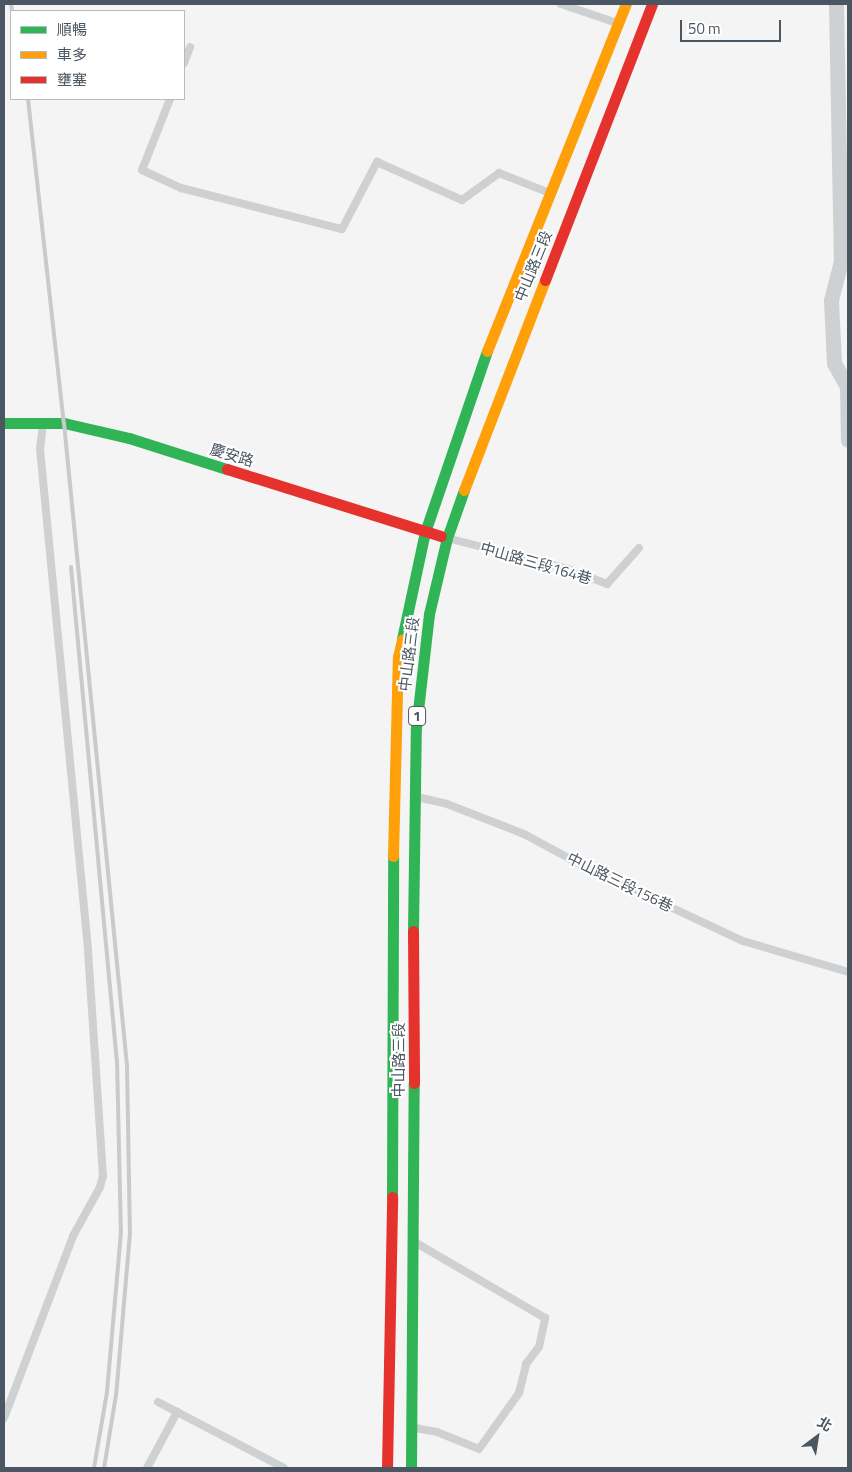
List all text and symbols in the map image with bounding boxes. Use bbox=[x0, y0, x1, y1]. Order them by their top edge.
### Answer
legend bbox=[10, 10, 185, 100]
scale bar bbox=[682, 10, 783, 42]
text: 50 m bbox=[688, 17, 721, 40]
text: 順暢 bbox=[57, 18, 87, 41]
text: 車多 bbox=[57, 43, 87, 66]
text: 壅塞 bbox=[57, 68, 87, 91]
street label: 中山路三段 bbox=[511, 228, 555, 304]
street label: 慶安路 bbox=[208, 440, 256, 470]
street label: 中山路三段164巷 bbox=[478, 538, 594, 588]
street label: 中山路三段 bbox=[395, 616, 423, 692]
road number: 1 bbox=[407, 704, 427, 728]
street label: 中山路三段156巷 bbox=[564, 849, 676, 915]
street label: 中山路三段 bbox=[390, 1023, 408, 1097]
text: 北 bbox=[814, 1411, 836, 1436]
north arrow bbox=[792, 1412, 842, 1462]

